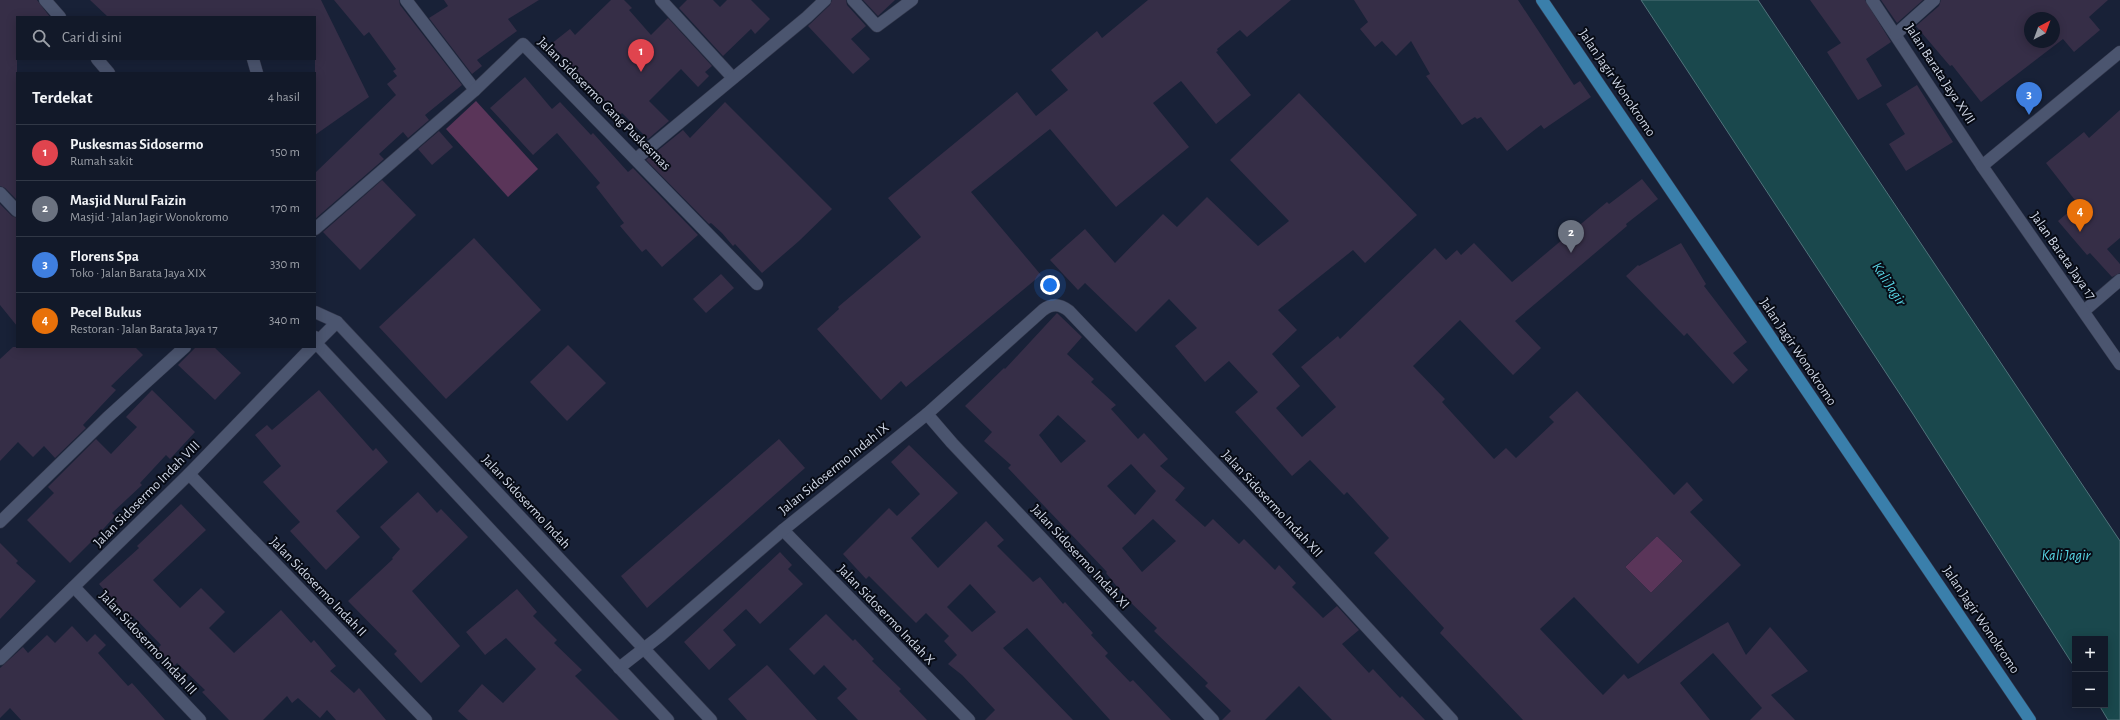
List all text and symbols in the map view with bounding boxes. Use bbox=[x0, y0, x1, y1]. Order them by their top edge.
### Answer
north arrow bbox=[2024, 12, 2060, 48]
search box bbox=[16, 16, 316, 60]
street label: Jalan Barata Jaya XVII bbox=[1902, 21, 1978, 127]
icon: search bbox=[30, 27, 52, 49]
street label: Jalan Jagir Wonokromo bbox=[1576, 27, 1658, 139]
text: Cari di sini bbox=[62, 30, 122, 45]
street label: Jalan Sidosermo Gang Puskesmas bbox=[535, 35, 673, 173]
pin: 1 bbox=[628, 39, 654, 72]
pin: 3 bbox=[2016, 82, 2042, 115]
text: Terdekat bbox=[32, 89, 92, 106]
text: 4 hasil bbox=[268, 91, 300, 104]
text: Puskesmas Sidosermo bbox=[70, 137, 203, 152]
text: 1 bbox=[43, 146, 47, 159]
text: 150 m bbox=[271, 146, 300, 159]
text: Rumah sakit bbox=[70, 155, 133, 168]
text: Masjid Nurul Faizin bbox=[70, 193, 186, 208]
pin: 4 bbox=[2067, 199, 2093, 232]
text: 2 bbox=[42, 202, 48, 215]
text: 170 m bbox=[271, 202, 300, 215]
street label: Jalan Barata Jaya 17 bbox=[2028, 210, 2098, 302]
text: Masjid · Jalan Jagir Wonokromo bbox=[70, 211, 228, 224]
pin: 2 bbox=[1558, 220, 1584, 253]
text: Florens Spa bbox=[70, 249, 139, 264]
text: 3 bbox=[42, 258, 48, 271]
text: 330 m bbox=[270, 258, 300, 271]
water label: Kali Jagir bbox=[1869, 260, 1909, 309]
text: Toko · Jalan Barata Jaya XIX bbox=[70, 267, 206, 280]
your location bbox=[1040, 275, 1060, 295]
street label: Jalan Jagir Wonokromo bbox=[1757, 296, 1839, 408]
text: Pecel Bukus bbox=[70, 305, 141, 320]
text: 4 bbox=[42, 314, 48, 327]
text: 340 m bbox=[269, 314, 300, 327]
text: Restoran · Jalan Barata Jaya 17 bbox=[70, 323, 218, 336]
street label: Jalan Sidosermo Indah IX bbox=[776, 421, 892, 517]
street label: Jalan Sidosermo Indah VIII bbox=[91, 438, 203, 550]
street label: Jalan Sidosermo Indah XII bbox=[1219, 448, 1325, 560]
street label: Jalan Sidosermo Indah bbox=[479, 452, 573, 552]
street label: Jalan Sidosermo Indah XI bbox=[1028, 502, 1132, 612]
street label: Jalan Sidosermo Indah II bbox=[267, 535, 369, 639]
water label: Kali Jagir bbox=[2042, 548, 2091, 563]
street label: Jalan Sidosermo Indah X bbox=[835, 562, 937, 668]
street label: Jalan Jagir Wonokromo bbox=[1940, 564, 2022, 676]
street label: Jalan Sidosermo Indah III bbox=[97, 589, 199, 697]
map controls bbox=[2072, 636, 2108, 708]
button: + bbox=[2072, 636, 2108, 672]
button: − bbox=[2072, 672, 2108, 708]

